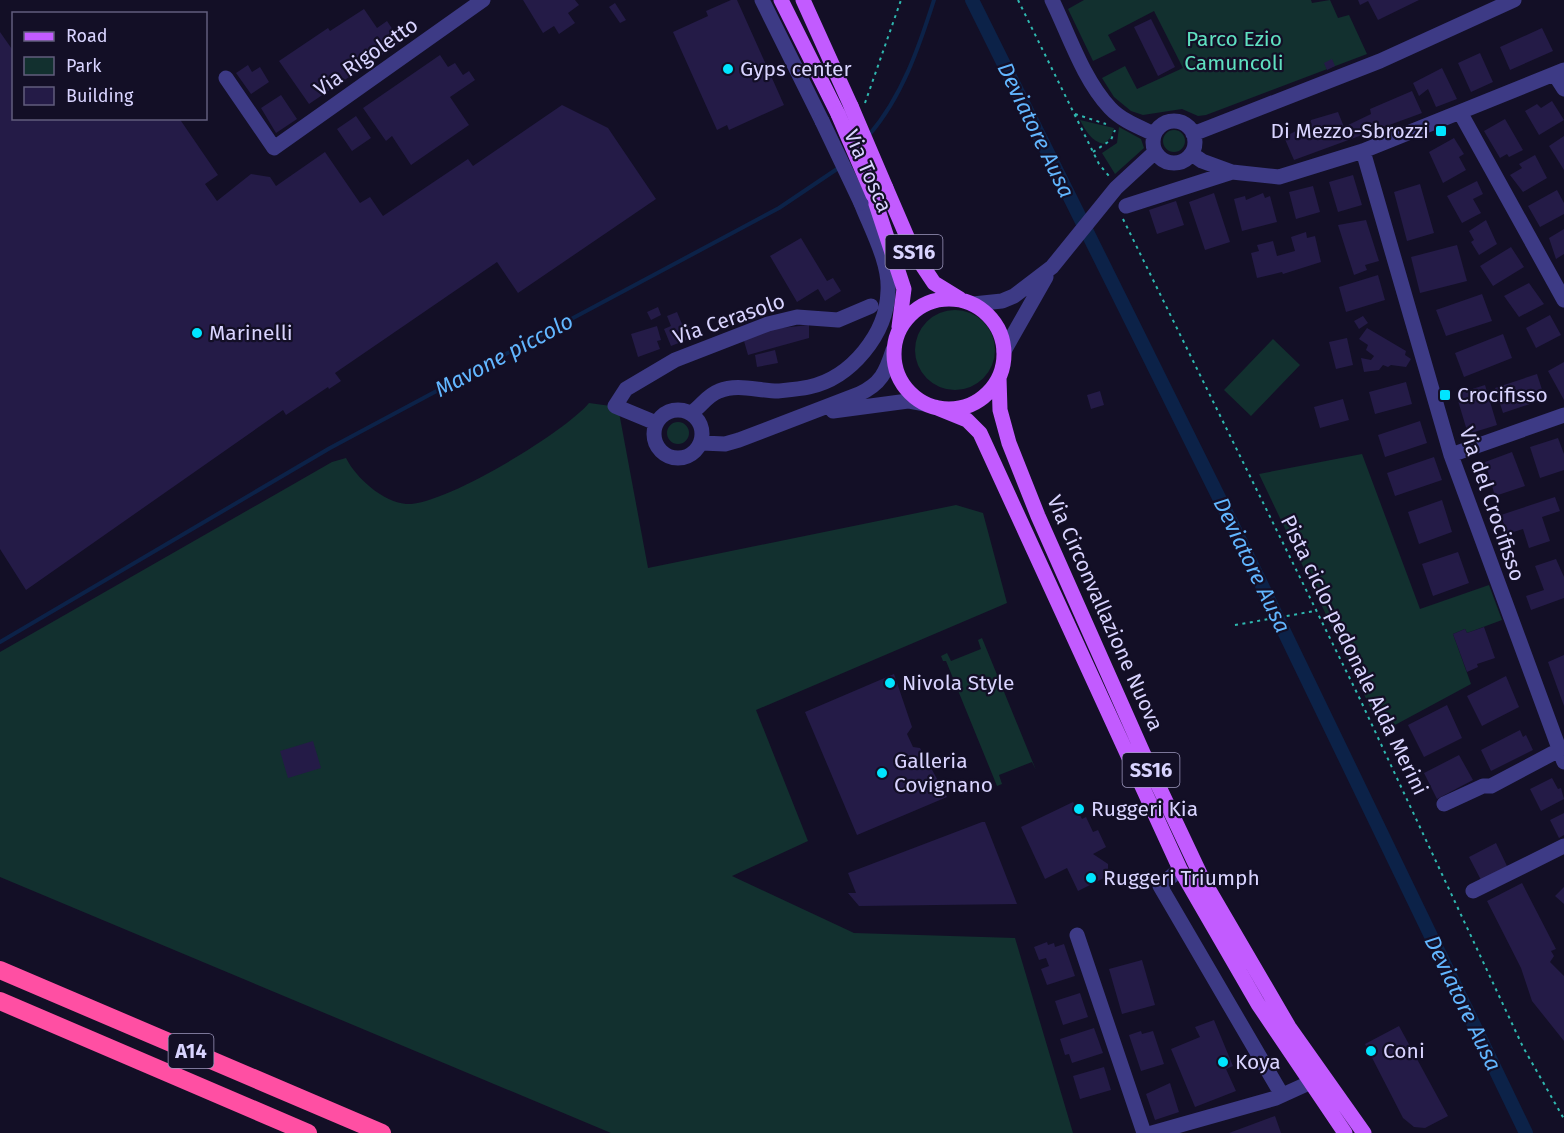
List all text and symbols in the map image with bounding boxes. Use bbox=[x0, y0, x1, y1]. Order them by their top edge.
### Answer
legend bbox=[12, 12, 207, 120]
street label: Via Rigoletto bbox=[309, 12, 423, 102]
text: Road bbox=[66, 25, 108, 47]
park label: Parco Ezio Camuncoli bbox=[1184, 26, 1284, 76]
text: Park bbox=[66, 55, 102, 77]
place label: Gyps center bbox=[740, 56, 852, 82]
water label: Deviatore Ausa bbox=[992, 58, 1080, 202]
marker: Gyps center bbox=[721, 62, 735, 76]
text: Building bbox=[66, 85, 134, 107]
place label: Di Mezzo-Sbrozzi bbox=[1270, 118, 1429, 144]
marker: Di Mezzo-Sbrozzi bbox=[1434, 124, 1448, 138]
street label: Via Tosca bbox=[838, 126, 898, 216]
road number: SS16 bbox=[886, 235, 942, 269]
street label: Via Cerasolo bbox=[670, 288, 788, 350]
water label: Mavone piccolo bbox=[430, 307, 578, 403]
place label: Marinelli bbox=[209, 320, 293, 346]
marker: Marinelli bbox=[190, 326, 204, 340]
place label: Crocifisso bbox=[1457, 382, 1548, 408]
marker: Crocifisso bbox=[1438, 388, 1452, 402]
street label: Via del Crocifisso bbox=[1453, 424, 1531, 584]
street label: Via Circonvallazione Nuova bbox=[1041, 491, 1169, 735]
water label: Deviatore Ausa bbox=[1208, 493, 1296, 637]
street label: Pista ciclo-pedonale Alda Merini bbox=[1275, 511, 1433, 799]
place label: Nivola Style bbox=[902, 670, 1015, 696]
marker: Nivola Style bbox=[883, 676, 897, 690]
place label: Galleria Covignano bbox=[894, 748, 993, 798]
road number: SS16 bbox=[1122, 753, 1180, 787]
marker: Galleria Covignano bbox=[875, 766, 889, 780]
place label: Ruggeri Kia bbox=[1091, 796, 1198, 822]
marker: Ruggeri Kia bbox=[1072, 802, 1086, 816]
place label: Ruggeri Triumph bbox=[1103, 865, 1260, 891]
marker: Ruggeri Triumph bbox=[1084, 871, 1098, 885]
water label: Deviatore Ausa bbox=[1419, 931, 1507, 1075]
road number: A14 bbox=[168, 1034, 213, 1068]
place label: Coni bbox=[1383, 1038, 1425, 1064]
marker: Coni bbox=[1364, 1044, 1378, 1058]
place label: Koya bbox=[1235, 1049, 1281, 1075]
marker: Koya bbox=[1216, 1055, 1230, 1069]

